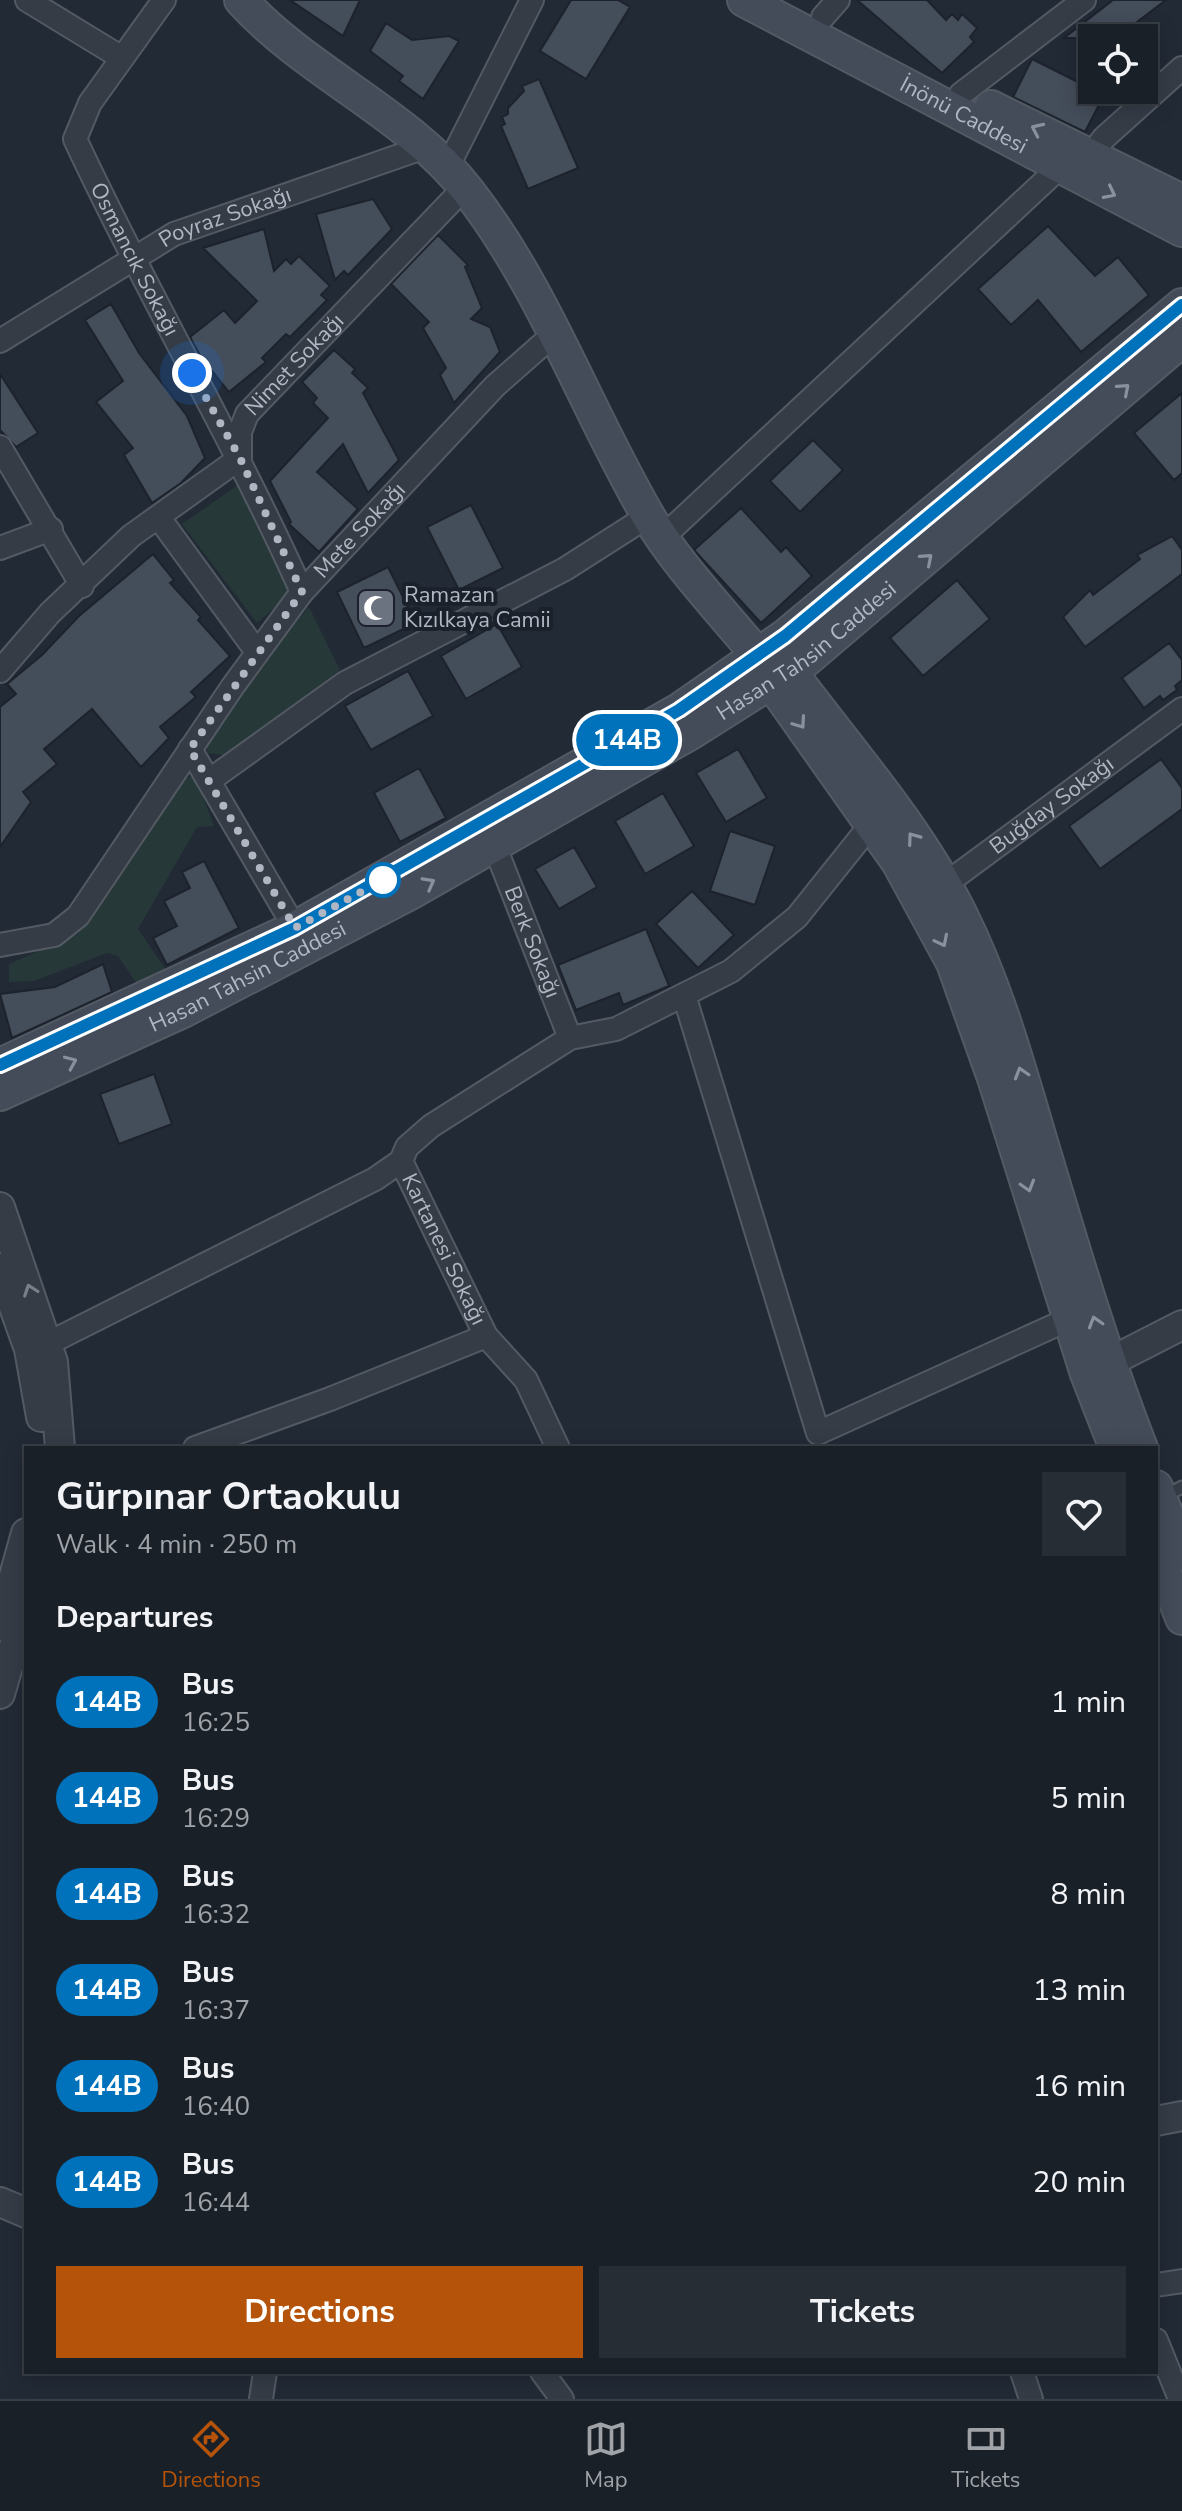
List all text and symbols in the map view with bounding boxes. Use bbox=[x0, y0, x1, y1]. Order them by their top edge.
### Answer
map controls bbox=[1078, 24, 1158, 104]
button: locate bbox=[1078, 24, 1158, 104]
street label: İnönü Caddesi bbox=[895, 69, 1033, 161]
one-way arrow bbox=[1030, 123, 1045, 139]
street label: Osmancık Sokağı bbox=[83, 177, 186, 341]
street label: Poyraz Sokağı bbox=[153, 180, 295, 255]
one-way arrow bbox=[1102, 183, 1116, 199]
street label: Nimet Sokağı bbox=[238, 307, 351, 423]
your location bbox=[172, 353, 212, 393]
one-way arrow bbox=[1115, 384, 1129, 399]
street label: Mete Sokağı bbox=[307, 476, 412, 585]
one-way arrow bbox=[918, 554, 932, 569]
street label: Hasan Tahsin Caddesi bbox=[711, 574, 903, 728]
place label: Ramazan Kızılkaya Camii bbox=[404, 580, 551, 635]
mosque icon: Ramazan Kızılkaya Camii bbox=[355, 587, 397, 629]
line badge: 144B bbox=[571, 714, 683, 766]
one-way arrow bbox=[790, 715, 805, 729]
text: 144B bbox=[592, 721, 662, 759]
street label: Buğday Sokağı bbox=[983, 749, 1120, 861]
one-way arrow bbox=[909, 832, 923, 846]
unlabelled marker bbox=[366, 863, 400, 897]
one-way arrow bbox=[420, 877, 434, 893]
street label: Berk Sokağı bbox=[497, 882, 568, 1002]
street label: Hasan Tahsin Caddesi bbox=[144, 914, 351, 1039]
one-way arrow bbox=[932, 932, 948, 947]
one-way arrow bbox=[63, 1055, 77, 1071]
one-way arrow bbox=[1014, 1067, 1030, 1080]
street label: Kartanesi Sokağı bbox=[394, 1168, 493, 1330]
one-way arrow bbox=[1018, 1178, 1034, 1192]
one-way arrow bbox=[23, 1284, 39, 1297]
one-way arrow bbox=[1088, 1316, 1104, 1329]
text: Gürpınar Ortaokulu bbox=[56, 1471, 401, 1522]
button: heart bbox=[1042, 1472, 1126, 1556]
text: Walk · 4 min · 250 m bbox=[56, 1527, 297, 1562]
text: Departures bbox=[56, 1597, 213, 1638]
text: Bus bbox=[182, 1664, 234, 1705]
text: 1 min bbox=[1051, 1682, 1126, 1723]
text: 144B bbox=[72, 1683, 142, 1721]
text: 16:25 bbox=[182, 1705, 250, 1740]
text: Bus bbox=[182, 1760, 234, 1801]
text: 5 min bbox=[1051, 1778, 1126, 1819]
text: 144B bbox=[72, 1779, 142, 1817]
text: 16:29 bbox=[182, 1801, 250, 1836]
text: Bus bbox=[182, 1856, 234, 1897]
text: 8 min bbox=[1051, 1874, 1126, 1915]
text: 144B bbox=[72, 1875, 142, 1913]
text: 16:32 bbox=[182, 1897, 250, 1932]
text: Bus bbox=[182, 1952, 234, 1993]
text: 13 min bbox=[1033, 1970, 1126, 2011]
text: 144B bbox=[72, 1971, 142, 2009]
text: 16:37 bbox=[182, 1993, 250, 2028]
text: Bus bbox=[182, 2048, 234, 2089]
text: 16 min bbox=[1033, 2066, 1126, 2107]
text: 144B bbox=[72, 2067, 142, 2105]
text: 16:40 bbox=[182, 2089, 250, 2124]
text: Bus bbox=[182, 2144, 234, 2185]
text: 20 min bbox=[1033, 2162, 1126, 2203]
text: 144B bbox=[72, 2163, 142, 2201]
text: 16:44 bbox=[182, 2185, 250, 2220]
button: Directions bbox=[56, 2266, 583, 2358]
button: Tickets bbox=[599, 2266, 1126, 2358]
tab: Directions bbox=[162, 2417, 261, 2495]
tab: Map bbox=[584, 2417, 628, 2495]
tab: Tickets bbox=[951, 2417, 1020, 2495]

